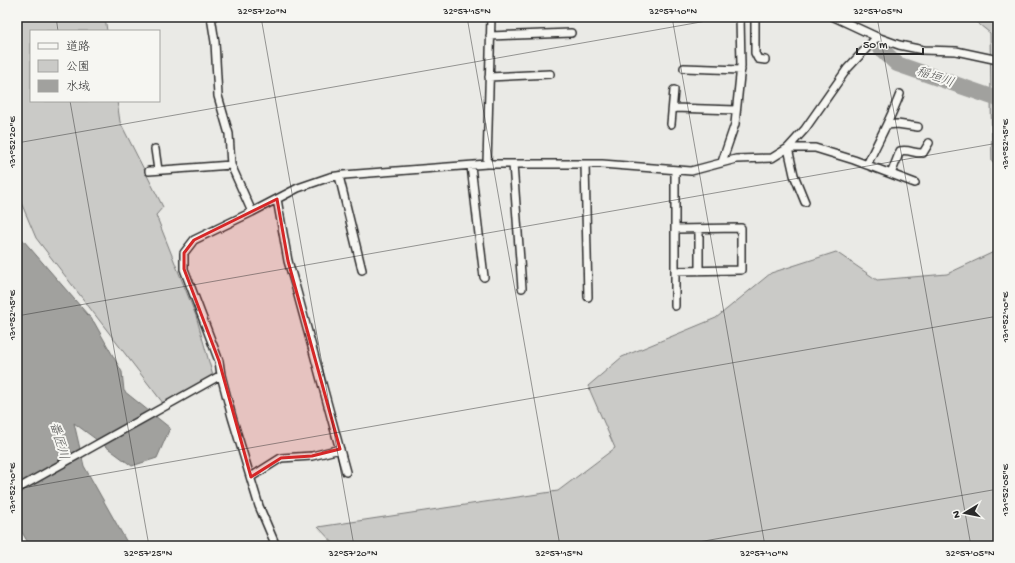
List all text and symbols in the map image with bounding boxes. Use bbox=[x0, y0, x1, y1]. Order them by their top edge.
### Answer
text: 32°57'20"N bbox=[237, 6, 287, 18]
text: 32°57'15"N bbox=[442, 6, 491, 18]
text: 32°57'10"N bbox=[648, 6, 697, 18]
text: 32°57'05"N bbox=[852, 6, 903, 18]
legend bbox=[30, 30, 160, 102]
scale bar bbox=[857, 30, 923, 56]
text: 50 m bbox=[863, 39, 888, 53]
text: 道路 bbox=[66, 40, 90, 55]
text: 公園 bbox=[66, 60, 90, 75]
water label: 稲垣川 bbox=[914, 64, 956, 91]
text: 水域 bbox=[66, 80, 90, 95]
text: 131°52'20"E bbox=[7, 116, 19, 169]
text: 131°52'15"E bbox=[1000, 118, 1012, 170]
text: 131°52'15"E bbox=[7, 289, 19, 341]
text: 131°52'10"E bbox=[1000, 291, 1012, 343]
water label: 番匠川 bbox=[45, 420, 72, 462]
text: 131°52'10"E bbox=[7, 462, 19, 514]
text: 131°52'05"E bbox=[1000, 463, 1012, 517]
north arrow bbox=[945, 493, 985, 533]
text: N bbox=[951, 510, 964, 519]
text: 32°57'25"N bbox=[123, 548, 173, 560]
text: 32°57'20"N bbox=[328, 548, 378, 560]
text: 32°57'15"N bbox=[534, 548, 583, 560]
text: 32°57'10"N bbox=[739, 548, 788, 560]
text: 32°57'05"N bbox=[944, 548, 995, 560]

